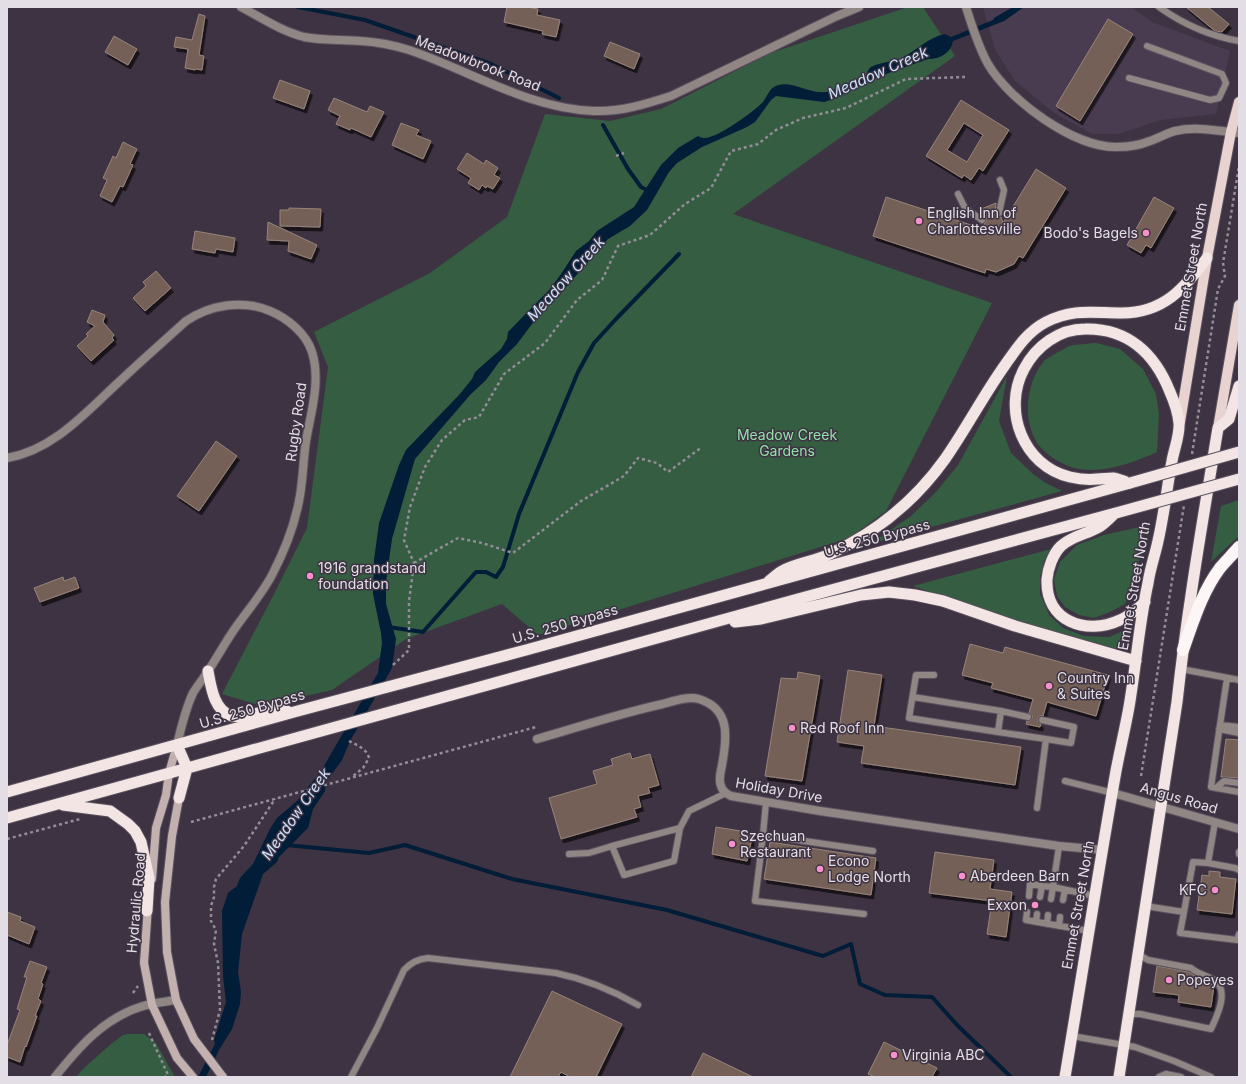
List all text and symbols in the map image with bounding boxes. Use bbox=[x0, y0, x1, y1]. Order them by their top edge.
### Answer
street label: Meadowbrook Road bbox=[413, 31, 543, 94]
water label: Meadow Creek bbox=[825, 42, 932, 103]
street label: Emmet Street North bbox=[1171, 201, 1210, 333]
place label: English Inn of Charlottesville bbox=[927, 204, 1021, 237]
marker: English Inn of Charlottesville bbox=[914, 216, 924, 226]
place label: Bodo's Bagels bbox=[1044, 224, 1138, 241]
marker: Bodo's Bagels bbox=[1141, 228, 1151, 238]
water label: Meadow Creek bbox=[523, 232, 609, 325]
street label: Rugby Road bbox=[282, 381, 309, 463]
park label: Meadow Creek Gardens bbox=[737, 426, 837, 459]
street label: U.S. 250 Bypass bbox=[822, 515, 932, 560]
street label: Emmet Street North bbox=[1114, 520, 1153, 652]
place label: 1916 grandstand foundation bbox=[318, 559, 426, 592]
marker: 1916 grandstand foundation bbox=[305, 571, 315, 581]
street label: U.S. 250 Bypass bbox=[510, 600, 620, 647]
place label: Country Inn & Suites bbox=[1057, 669, 1134, 702]
marker: Country Inn & Suites bbox=[1044, 681, 1054, 691]
street label: U.S. 250 Bypass bbox=[197, 685, 307, 732]
place label: Red Roof Inn bbox=[800, 719, 885, 736]
marker: Red Roof Inn bbox=[787, 723, 797, 733]
water label: Meadow Creek bbox=[257, 764, 335, 863]
street label: Holiday Drive bbox=[734, 773, 824, 806]
street label: Angus Road bbox=[1138, 778, 1220, 817]
place label: Szechuan Restaurant bbox=[740, 827, 812, 860]
marker: Szechuan Restaurant bbox=[727, 839, 737, 849]
street label: Emmet Street North bbox=[1058, 839, 1097, 971]
street label: Hydraulic Road bbox=[123, 852, 148, 954]
place label: Econo Lodge North bbox=[828, 852, 911, 885]
marker: Econo Lodge North bbox=[815, 864, 825, 874]
place label: Aberdeen Barn bbox=[970, 867, 1069, 884]
marker: Aberdeen Barn bbox=[957, 871, 967, 881]
place label: KFC bbox=[1179, 881, 1207, 898]
marker: KFC bbox=[1210, 885, 1220, 895]
place label: Exxon bbox=[987, 896, 1027, 913]
marker: Exxon bbox=[1030, 900, 1040, 910]
place label: Popeyes bbox=[1177, 971, 1234, 988]
marker: Popeyes bbox=[1164, 975, 1174, 985]
place label: Virginia ABC bbox=[902, 1046, 985, 1063]
marker: Virginia ABC bbox=[889, 1050, 899, 1060]

